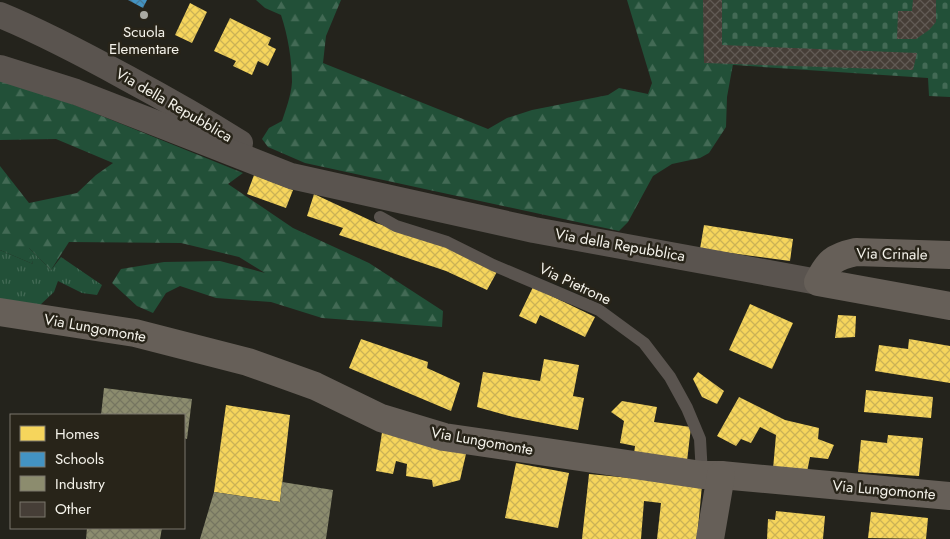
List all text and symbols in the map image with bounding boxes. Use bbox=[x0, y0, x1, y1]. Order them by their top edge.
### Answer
marker: Scuola Elementare bbox=[138, 9, 150, 21]
place label: Scuola Elementare bbox=[109, 21, 179, 60]
street label: Via della Repubblica bbox=[111, 63, 237, 147]
street label: Via della Repubblica bbox=[553, 223, 687, 267]
street label: Via Crinale bbox=[856, 242, 928, 266]
street label: Via Pietrone bbox=[535, 258, 615, 310]
street label: Via Lungomonte bbox=[42, 308, 148, 348]
legend bbox=[10, 414, 185, 529]
street label: Via Lungomonte bbox=[429, 421, 535, 461]
text: Homes bbox=[55, 423, 99, 445]
text: Schools bbox=[55, 448, 104, 470]
text: Industry bbox=[55, 473, 105, 495]
street label: Via Lungomonte bbox=[831, 475, 937, 505]
text: Other bbox=[55, 498, 92, 520]

